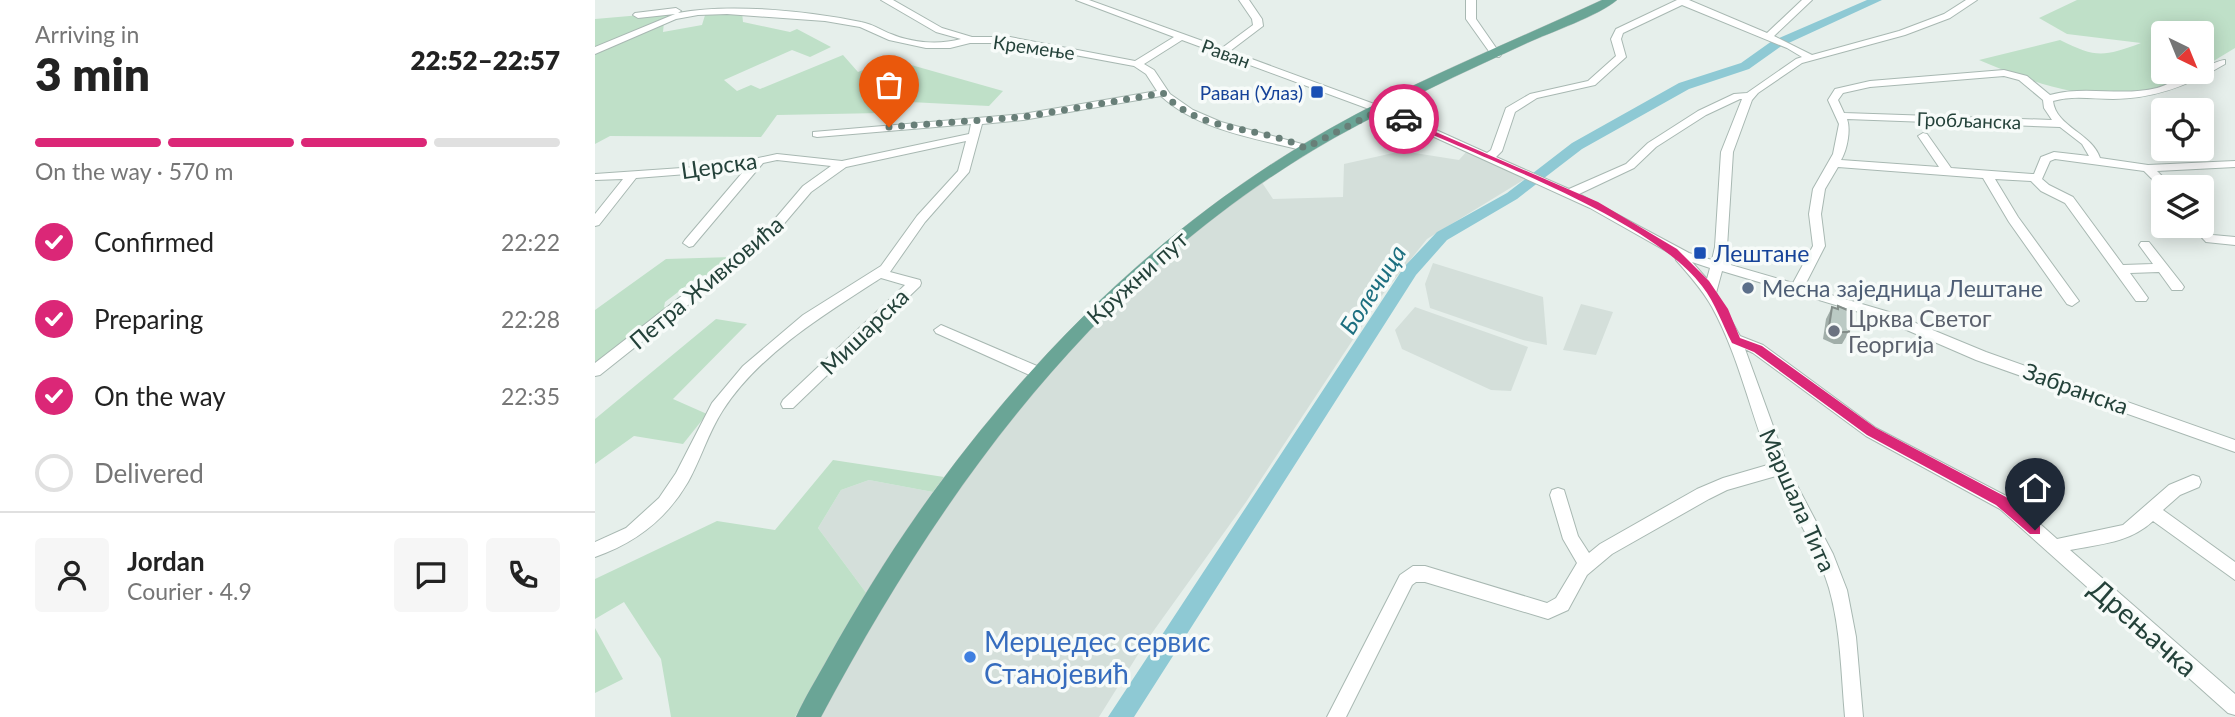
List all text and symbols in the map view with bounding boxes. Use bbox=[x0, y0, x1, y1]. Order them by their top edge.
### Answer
text: Arriving in bbox=[35, 20, 139, 48]
north arrow bbox=[2151, 21, 2214, 84]
map controls bbox=[2151, 21, 2214, 238]
street label: Кремење bbox=[992, 30, 1076, 64]
street label: Раван bbox=[1199, 34, 1253, 72]
text: 22:52–22:57 bbox=[410, 44, 560, 76]
text: 3 min bbox=[35, 46, 150, 101]
pin bbox=[859, 55, 919, 127]
icon: bag bbox=[870, 66, 908, 104]
place label: Раван (Улаз) bbox=[1200, 81, 1303, 104]
marker: Раван (Улаз) bbox=[1309, 84, 1325, 100]
courier bbox=[1369, 84, 1439, 154]
button: locate bbox=[2151, 98, 2214, 161]
icon: car bbox=[1385, 100, 1423, 138]
street label: Гробљанска bbox=[1916, 107, 2022, 133]
street label: Церска bbox=[679, 146, 759, 184]
text: On the way · 570 m bbox=[35, 157, 234, 185]
button: layers bbox=[2151, 175, 2214, 238]
street label: Петра Живковића bbox=[623, 210, 789, 354]
icon: check bbox=[35, 223, 73, 261]
street label: Кружни пут bbox=[1081, 224, 1194, 330]
text: Confirmed bbox=[94, 226, 214, 258]
text: 22:22 bbox=[501, 228, 560, 256]
water label: Болечица bbox=[1333, 239, 1411, 339]
place label: Лештане bbox=[1713, 239, 1809, 267]
marker: Лештане bbox=[1692, 245, 1708, 261]
place label: Месна заједница Лештане bbox=[1762, 274, 2043, 302]
marker: Месна заједница Лештане bbox=[1740, 280, 1756, 296]
street label: Мишарска bbox=[814, 282, 914, 380]
icon: check bbox=[35, 300, 73, 338]
text: Preparing bbox=[94, 303, 203, 335]
place label: Црква Светог Георгија bbox=[1848, 304, 1992, 358]
text: 22:28 bbox=[501, 305, 560, 333]
marker: Црква Светог Георгија bbox=[1826, 323, 1842, 339]
street label: Забранска bbox=[2020, 356, 2132, 420]
icon: check bbox=[35, 377, 73, 415]
text: On the way bbox=[94, 380, 226, 412]
text: 22:35 bbox=[501, 382, 560, 410]
street label: Маршала Тита bbox=[1754, 424, 1842, 576]
text: Delivered bbox=[94, 457, 204, 489]
pin bbox=[2005, 458, 2065, 530]
icon: home bbox=[2016, 469, 2054, 507]
button: person bbox=[35, 538, 109, 612]
button: chat bbox=[394, 538, 468, 612]
button: phone bbox=[486, 538, 560, 612]
text: Jordan bbox=[127, 545, 205, 577]
street label: Дрењачка bbox=[2083, 571, 2205, 683]
text: Courier · 4.9 bbox=[127, 577, 252, 605]
place label: Мерцедес сервис Станојевић bbox=[984, 624, 1211, 690]
marker: Мерцедес сервис Станојевић bbox=[962, 649, 978, 665]

